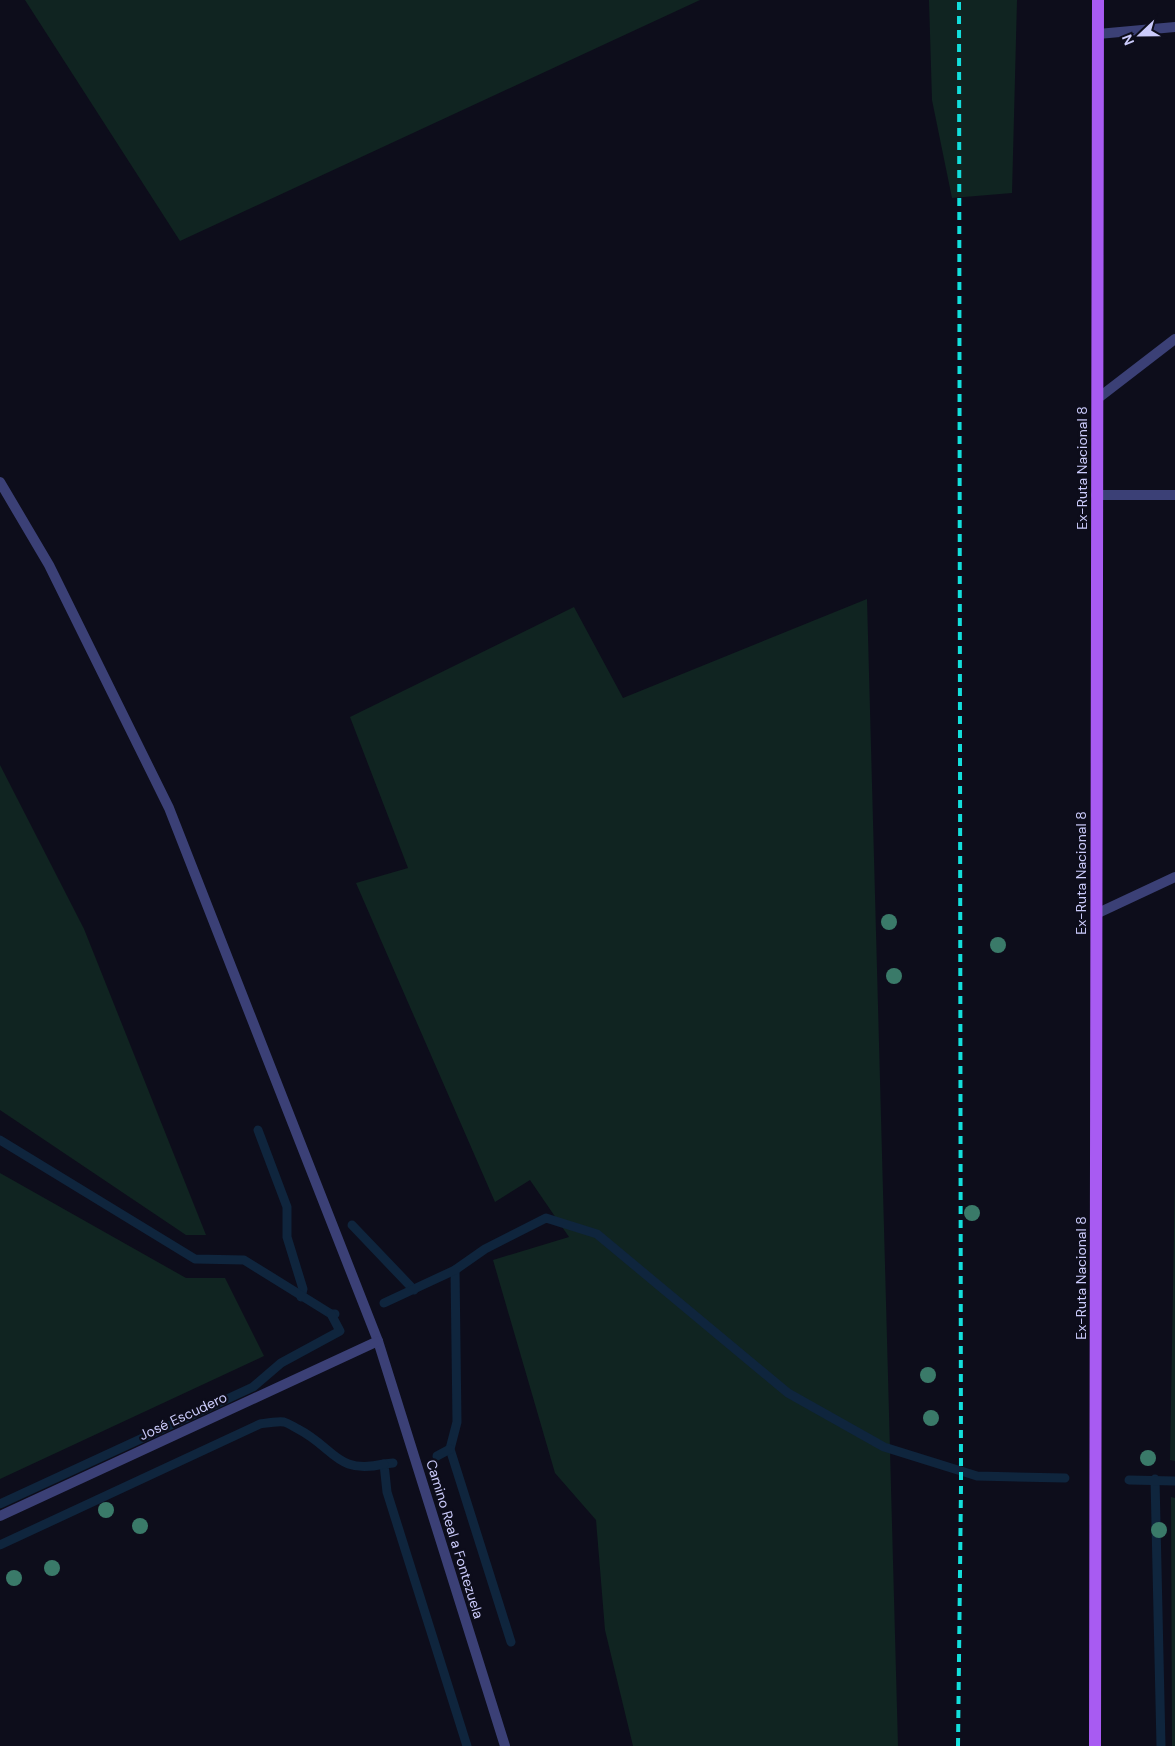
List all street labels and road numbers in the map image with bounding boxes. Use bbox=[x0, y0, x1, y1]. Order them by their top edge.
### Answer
street label: Ex-Ruta Nacional 8 bbox=[1073, 406, 1091, 530]
street label: Ex-Ruta Nacional 8 bbox=[1072, 811, 1090, 935]
street label: Ex-Ruta Nacional 8 bbox=[1072, 1216, 1090, 1340]
street label: José Escudero bbox=[136, 1388, 230, 1444]
street label: Camino Real a Fontezuela bbox=[422, 1457, 488, 1621]

